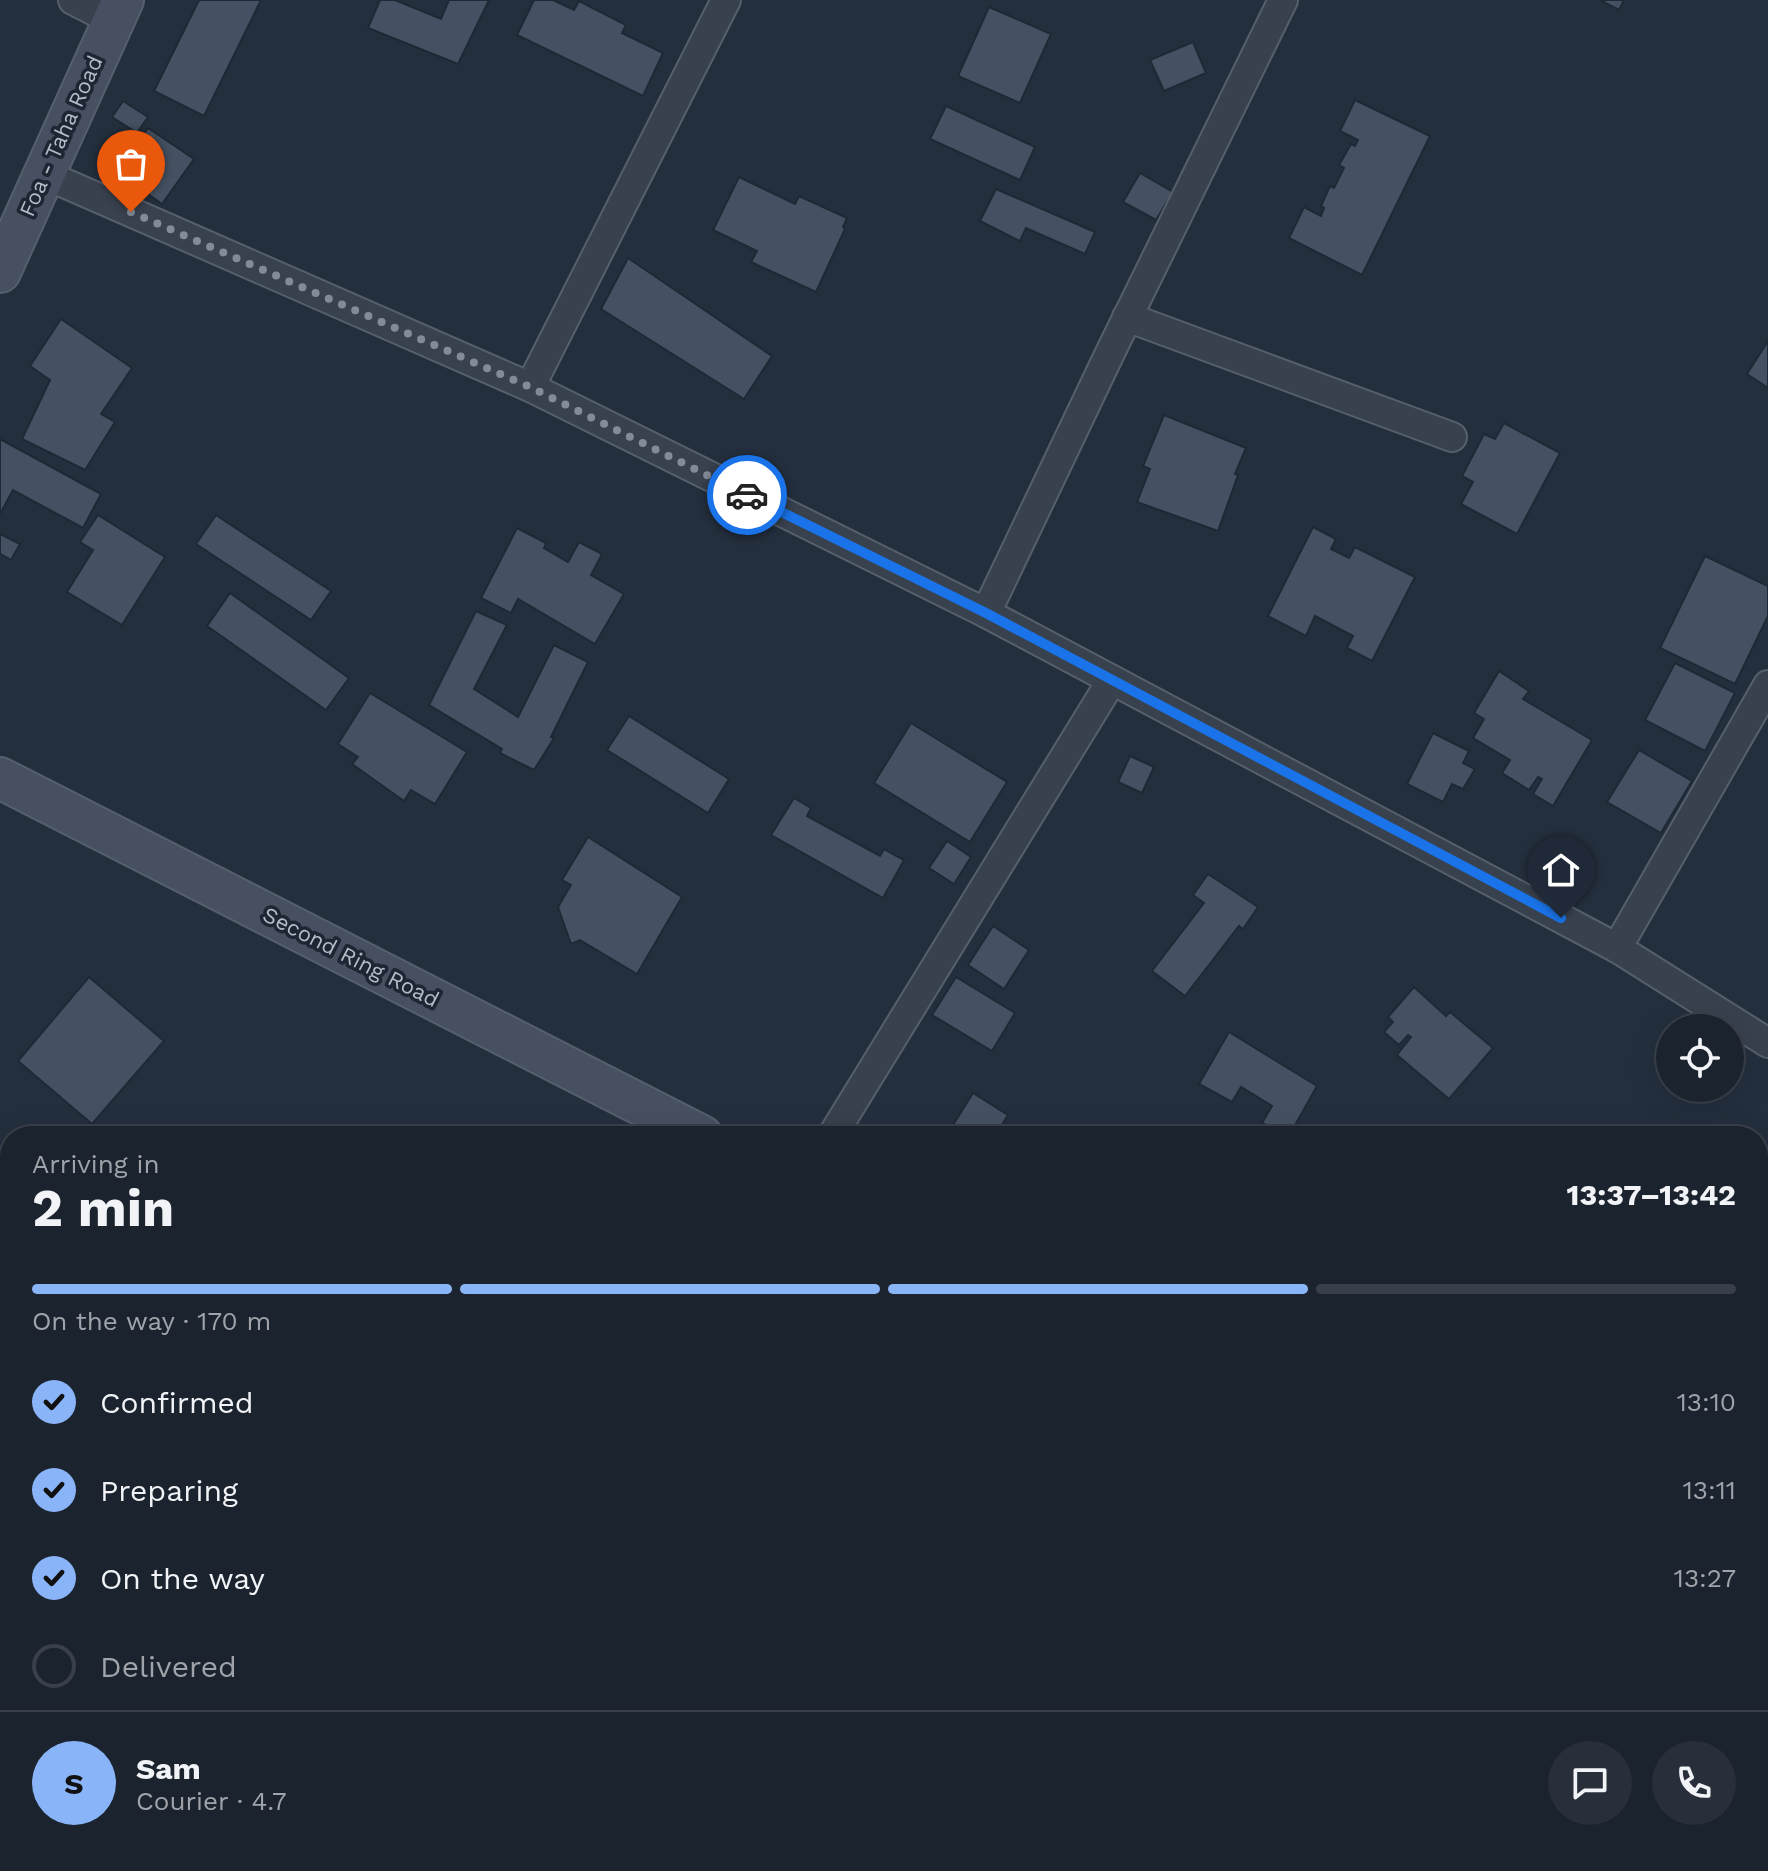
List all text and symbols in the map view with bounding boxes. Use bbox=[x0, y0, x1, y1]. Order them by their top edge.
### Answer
street label: Foa - Taha Road bbox=[14, 52, 108, 220]
pin bbox=[97, 130, 165, 212]
icon: bag bbox=[109, 142, 153, 186]
courier bbox=[707, 455, 787, 535]
icon: car bbox=[725, 473, 769, 517]
pin bbox=[1527, 836, 1595, 918]
icon: home bbox=[1539, 848, 1583, 892]
street label: Second Ring Road bbox=[259, 902, 443, 1012]
map controls bbox=[1656, 1014, 1744, 1102]
button: locate bbox=[1656, 1014, 1744, 1102]
text: Arriving in bbox=[32, 1149, 160, 1179]
text: 13:37–13:42 bbox=[1567, 1177, 1736, 1212]
text: 2 min bbox=[32, 1178, 174, 1239]
text: On the way · 170 m bbox=[32, 1306, 271, 1336]
icon: check bbox=[32, 1380, 76, 1424]
text: Confirmed bbox=[100, 1385, 254, 1420]
text: 13:10 bbox=[1677, 1387, 1736, 1417]
icon: check bbox=[32, 1468, 76, 1512]
text: Preparing bbox=[100, 1473, 238, 1508]
text: 13:11 bbox=[1683, 1475, 1736, 1505]
icon: check bbox=[32, 1556, 76, 1600]
text: On the way bbox=[100, 1561, 265, 1596]
text: 13:27 bbox=[1674, 1563, 1736, 1593]
text: Delivered bbox=[100, 1649, 237, 1684]
button: chat bbox=[1548, 1741, 1632, 1825]
button: phone bbox=[1652, 1741, 1736, 1825]
text: Sam bbox=[136, 1751, 201, 1786]
text: S bbox=[64, 1766, 84, 1801]
text: Courier · 4.7 bbox=[136, 1786, 286, 1816]

